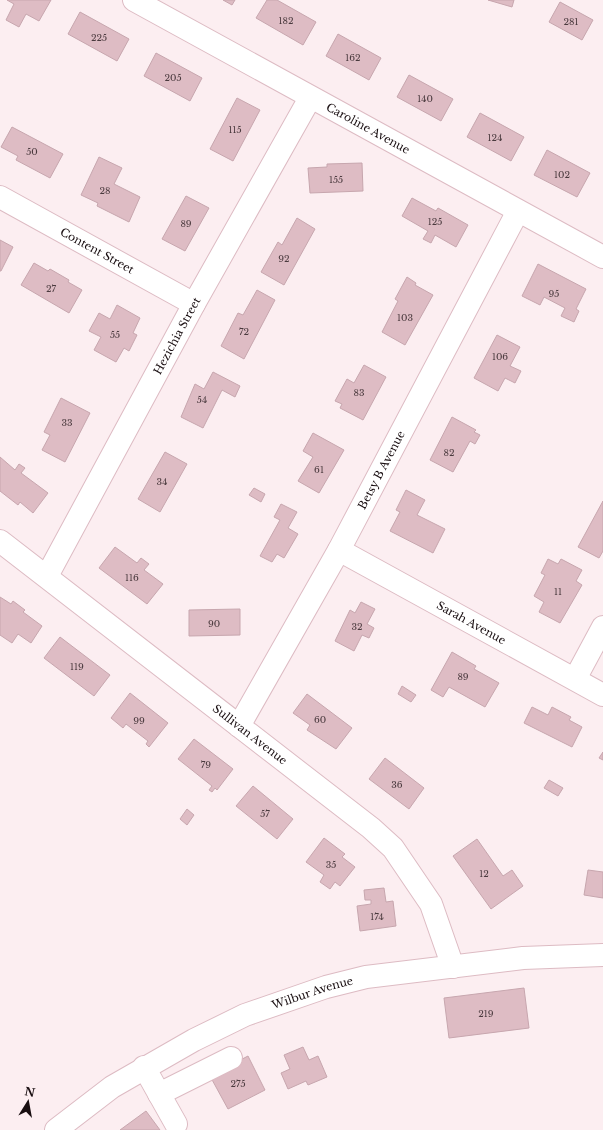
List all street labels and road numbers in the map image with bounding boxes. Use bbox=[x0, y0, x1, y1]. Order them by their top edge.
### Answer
street label: Caroline Avenue bbox=[324, 100, 412, 157]
street label: Content Street bbox=[58, 225, 137, 277]
street label: Hezichia Street bbox=[150, 294, 204, 377]
street label: Betsy B Avenue bbox=[355, 428, 408, 512]
street label: Sarah Avenue bbox=[434, 598, 508, 647]
street label: Sullivan Avenue bbox=[210, 701, 290, 768]
street label: Wilbur Avenue bbox=[269, 974, 354, 1013]

